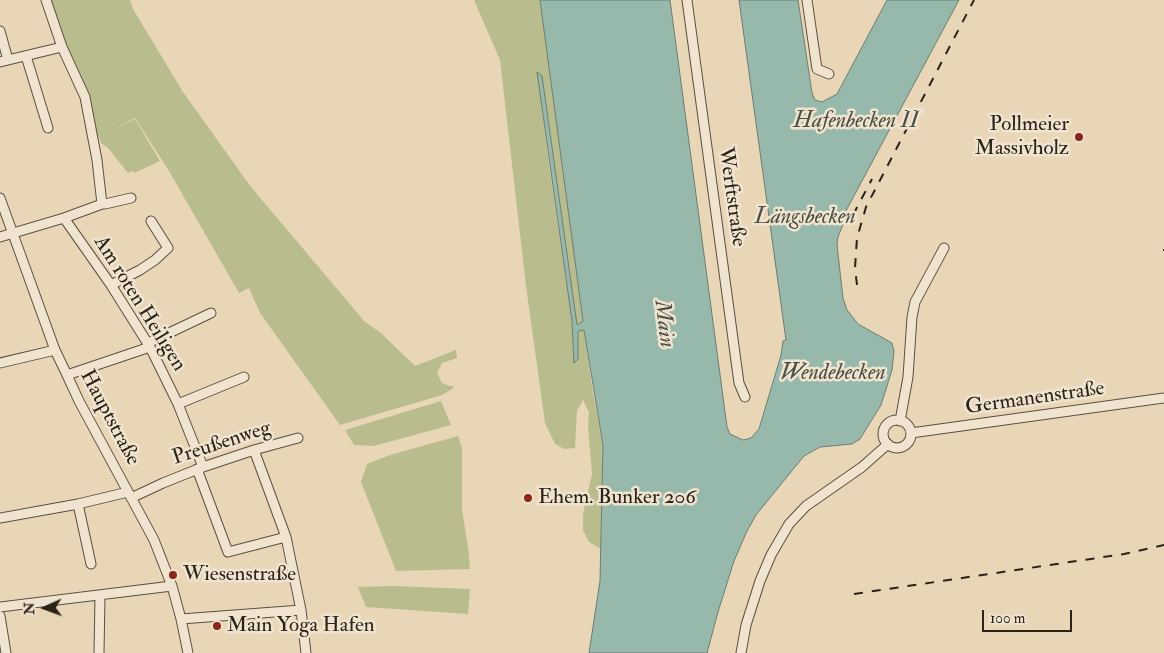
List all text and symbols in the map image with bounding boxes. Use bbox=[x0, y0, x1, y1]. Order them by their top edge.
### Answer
water label: Hafenbecken II bbox=[793, 109, 919, 135]
place label: Pollmeier Massivholz bbox=[975, 112, 1069, 162]
marker: Pollmeier Massivholz bbox=[1073, 131, 1085, 143]
street label: Werftstraße bbox=[712, 146, 750, 248]
water label: Längsbecken bbox=[754, 205, 856, 231]
street label: Am roten Heiligen bbox=[87, 232, 191, 376]
water label: Main bbox=[647, 299, 679, 349]
water label: Wendebecken bbox=[780, 361, 886, 387]
street label: Hauptstraße bbox=[73, 366, 145, 470]
street label: Germanenstraße bbox=[964, 377, 1106, 421]
street label: Preußenweg bbox=[170, 416, 274, 472]
place label: Ehem. Bunker 206 bbox=[538, 485, 696, 511]
marker: Ehem. Bunker 206 bbox=[522, 492, 534, 504]
place label: Wiesenstraße bbox=[183, 562, 296, 588]
marker: Wiesenstraße bbox=[167, 569, 179, 581]
north arrow bbox=[20, 583, 70, 633]
scale bar bbox=[984, 600, 1074, 632]
text: N bbox=[21, 602, 38, 615]
text: 100 m bbox=[990, 609, 1025, 628]
place label: Main Yoga Hafen bbox=[227, 613, 375, 639]
marker: Main Yoga Hafen bbox=[211, 620, 223, 632]

